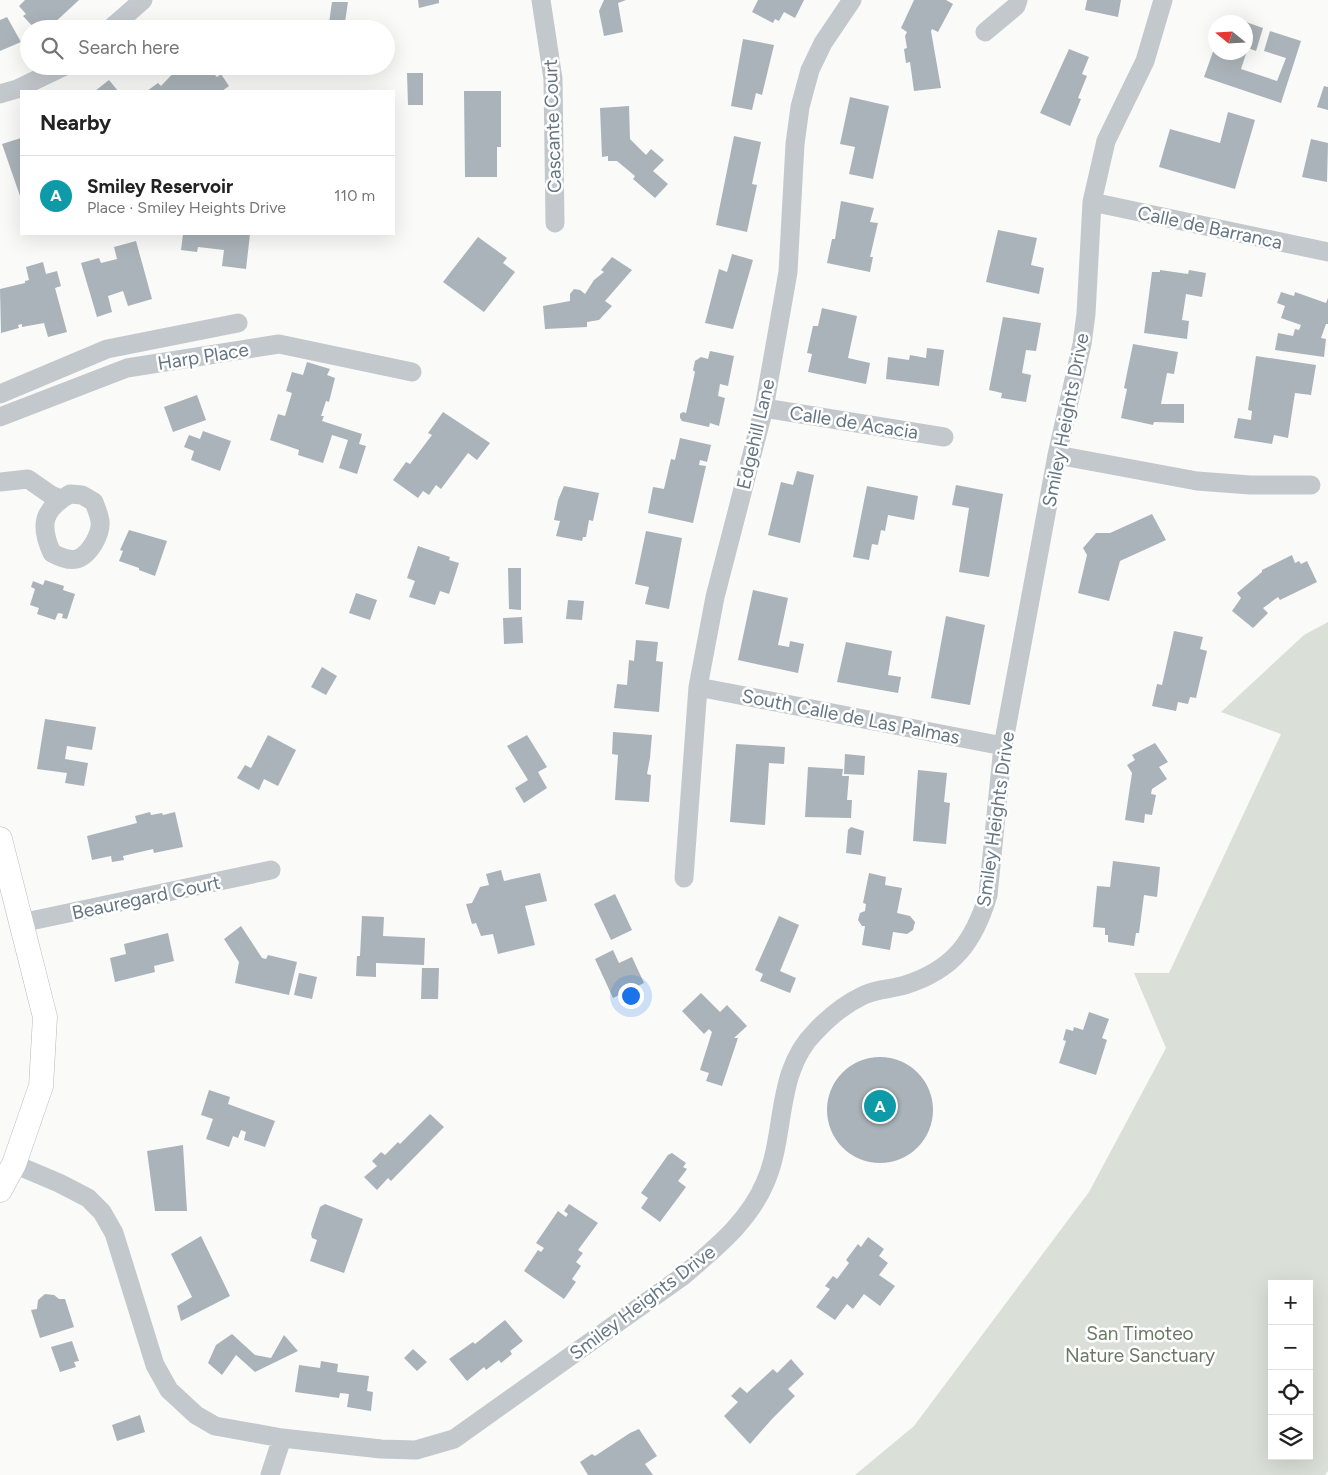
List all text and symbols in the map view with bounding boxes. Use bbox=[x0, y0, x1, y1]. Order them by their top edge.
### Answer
north arrow bbox=[1208, 15, 1253, 60]
search box bbox=[20, 20, 395, 75]
icon: search bbox=[38, 34, 66, 62]
text: Search here bbox=[78, 36, 180, 59]
street label: Cascante Court bbox=[539, 59, 566, 193]
text: Nearby bbox=[40, 110, 111, 135]
text: Smiley Reservoir bbox=[87, 175, 233, 198]
text: A bbox=[50, 186, 62, 205]
text: 110 m bbox=[334, 186, 375, 205]
text: Place · Smiley Heights Drive bbox=[87, 198, 286, 217]
street label: Calle de Barranca bbox=[1135, 201, 1284, 254]
street label: Smiley Heights Drive bbox=[1037, 331, 1094, 509]
street label: Harp Place bbox=[156, 338, 250, 375]
street label: Edgehill Lane bbox=[732, 377, 779, 492]
street label: Calle de Acacia bbox=[788, 401, 920, 444]
street label: South Calle de Las Palmas bbox=[740, 684, 962, 749]
street label: Smiley Heights Drive bbox=[972, 730, 1019, 908]
street label: Beauregard Court bbox=[70, 871, 222, 924]
your location bbox=[618, 983, 644, 1009]
pin: A bbox=[864, 1087, 896, 1125]
street label: Smiley Heights Drive bbox=[565, 1240, 720, 1365]
map controls bbox=[1268, 1280, 1313, 1460]
button: + bbox=[1268, 1280, 1313, 1325]
park label: San Timoteo Nature Sanctuary bbox=[1065, 1322, 1215, 1367]
button: − bbox=[1268, 1325, 1313, 1370]
button: locate bbox=[1268, 1370, 1313, 1415]
button: layers bbox=[1268, 1415, 1313, 1460]

